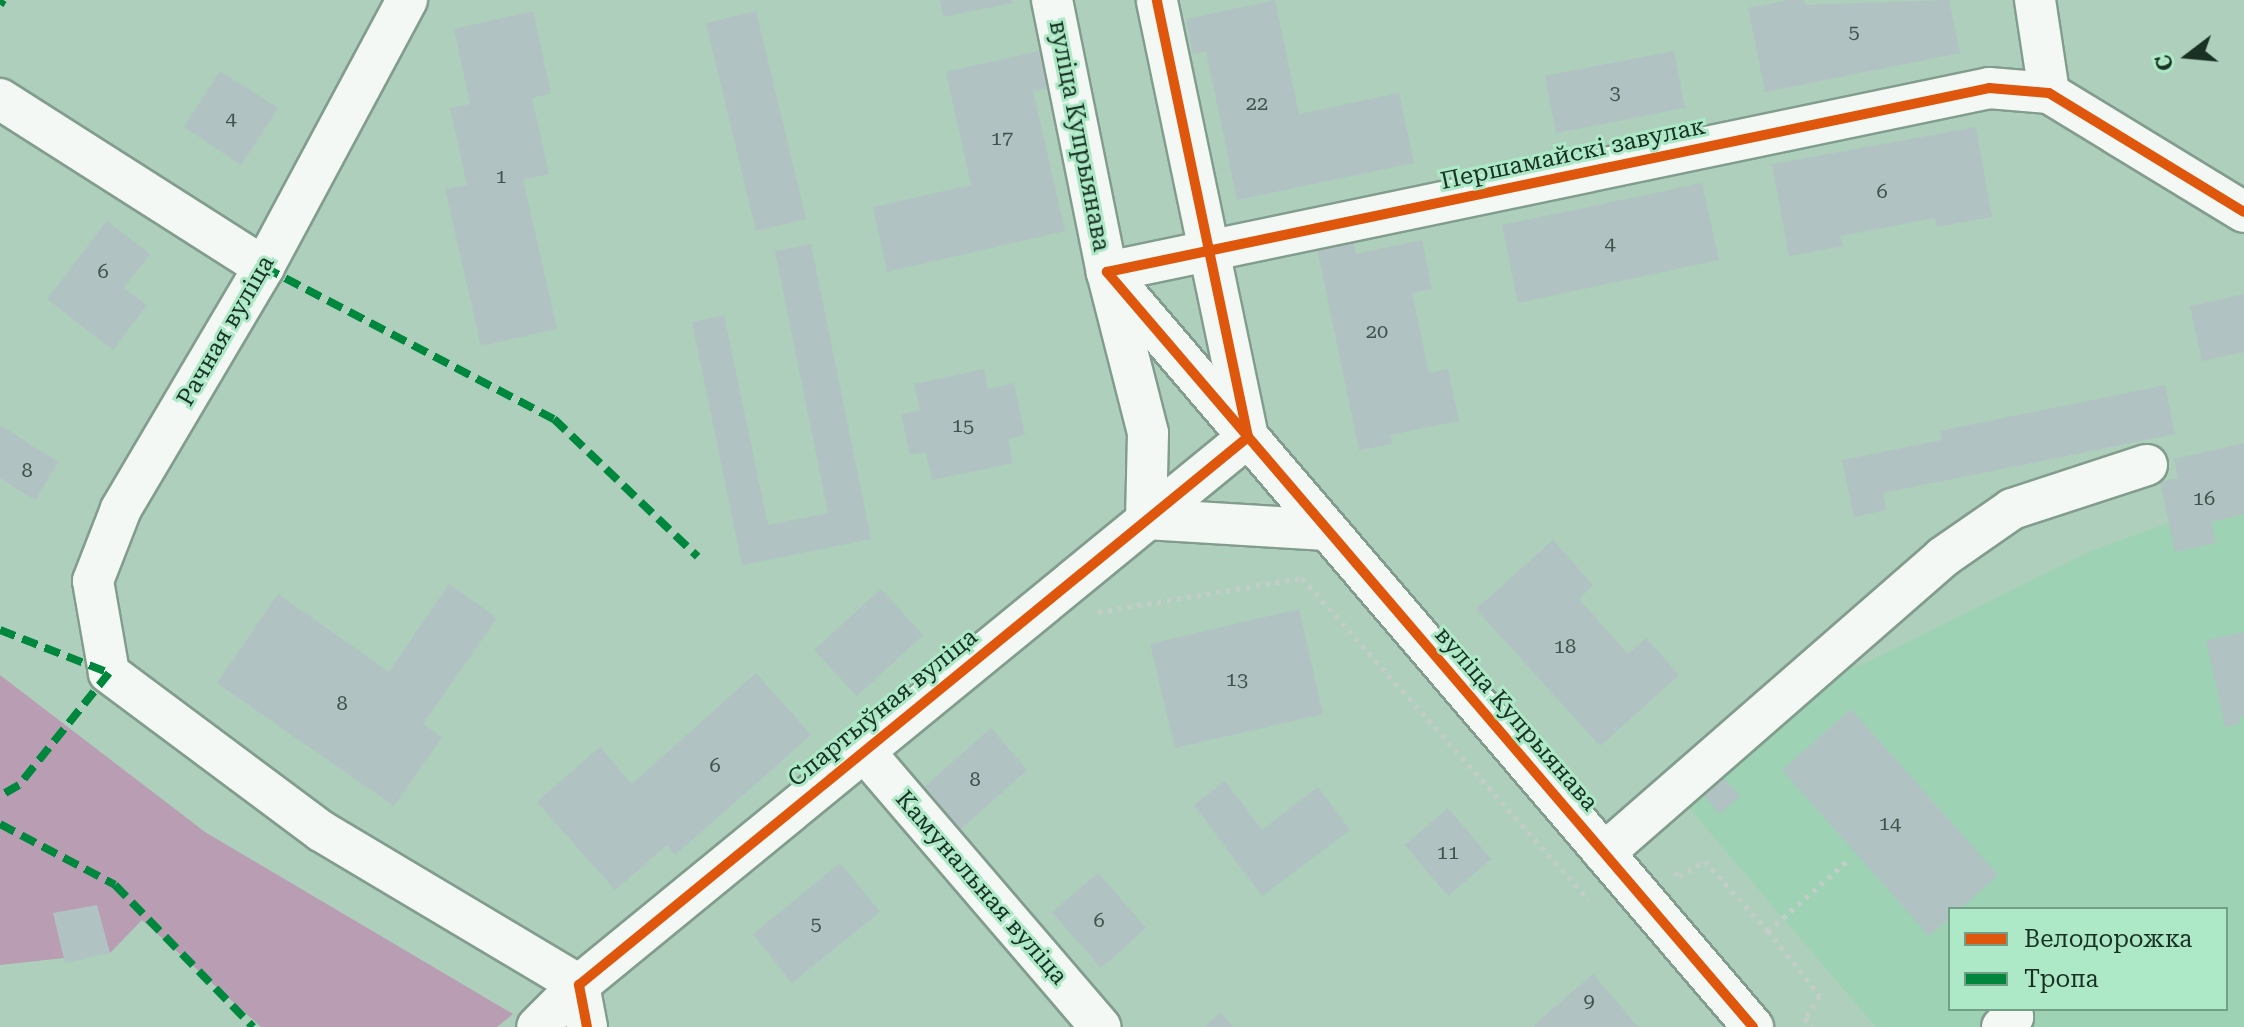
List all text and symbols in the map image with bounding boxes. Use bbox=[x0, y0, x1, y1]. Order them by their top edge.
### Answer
north arrow bbox=[2148, 16, 2228, 96]
street label: вуліца Купрыянава bbox=[1042, 18, 1116, 254]
house number: 5 bbox=[1848, 19, 1860, 43]
text: С bbox=[2150, 52, 2179, 74]
house number: 3 bbox=[1609, 80, 1621, 104]
house number: 22 bbox=[1246, 91, 1268, 115]
house number: 4 bbox=[225, 106, 237, 130]
street label: Першамайскі завулак bbox=[1438, 112, 1708, 196]
house number: 17 bbox=[991, 126, 1013, 150]
house number: 1 bbox=[495, 164, 507, 188]
house number: 6 bbox=[1876, 179, 1888, 203]
house number: 4 bbox=[1604, 231, 1616, 255]
street label: Рачная вуліца bbox=[171, 251, 281, 411]
house number: 6 bbox=[97, 259, 109, 283]
house number: 20 bbox=[1366, 319, 1388, 343]
house number: 15 bbox=[952, 413, 974, 437]
house number: 8 bbox=[21, 458, 33, 482]
house number: 16 bbox=[2193, 486, 2215, 510]
street label: вуліца Купрыянава bbox=[1428, 621, 1604, 817]
street label: Спартыўная вуліца bbox=[782, 623, 984, 793]
house number: 18 bbox=[1554, 634, 1576, 658]
house number: 13 bbox=[1226, 667, 1248, 691]
house number: 8 bbox=[336, 691, 348, 715]
house number: 6 bbox=[709, 753, 721, 777]
house number: 8 bbox=[969, 767, 981, 791]
street label: Камунальная вуліца bbox=[889, 785, 1073, 991]
house number: 14 bbox=[1879, 811, 1901, 835]
house number: 11 bbox=[1437, 840, 1459, 864]
legend bbox=[1948, 907, 2228, 1011]
house number: 6 bbox=[1093, 908, 1105, 932]
house number: 5 bbox=[810, 911, 822, 935]
text: Велодорожка bbox=[2024, 925, 2192, 953]
text: Тропа bbox=[2024, 965, 2099, 993]
house number: 9 bbox=[1583, 988, 1595, 1012]

